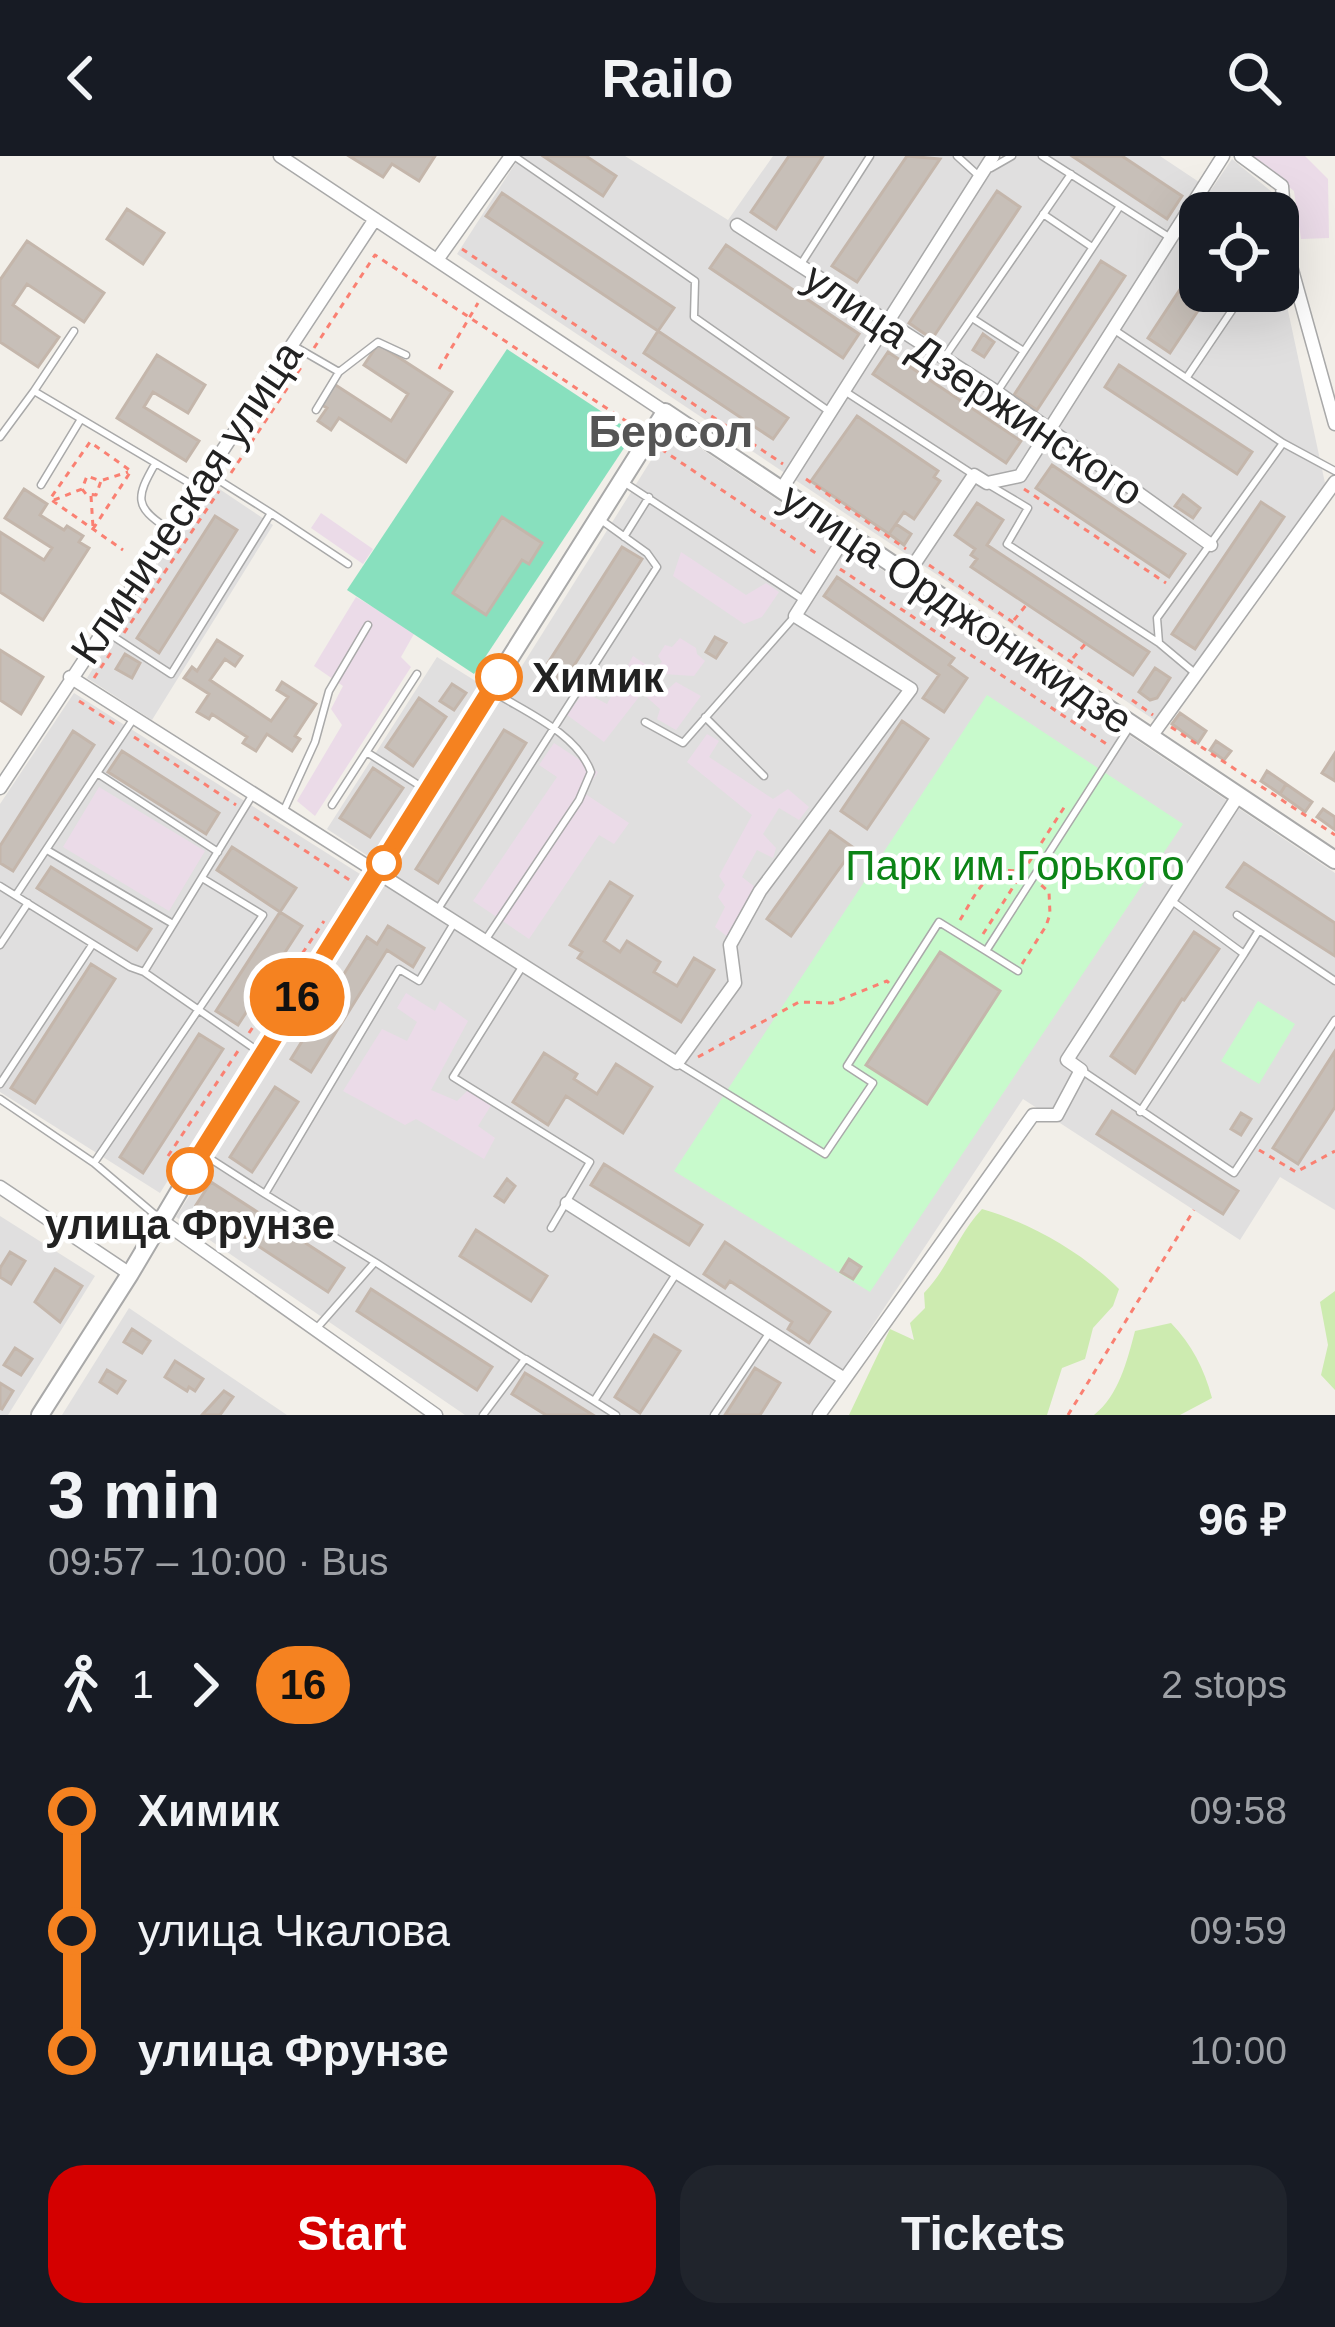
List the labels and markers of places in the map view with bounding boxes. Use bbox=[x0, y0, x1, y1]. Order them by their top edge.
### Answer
place label: Химик bbox=[532, 654, 665, 701]
marker: Химик bbox=[477, 655, 521, 699]
unlabelled marker bbox=[368, 847, 400, 879]
marker: улица Фрунзе bbox=[168, 1149, 212, 1193]
place label: улица Фрунзе bbox=[45, 1201, 335, 1248]

